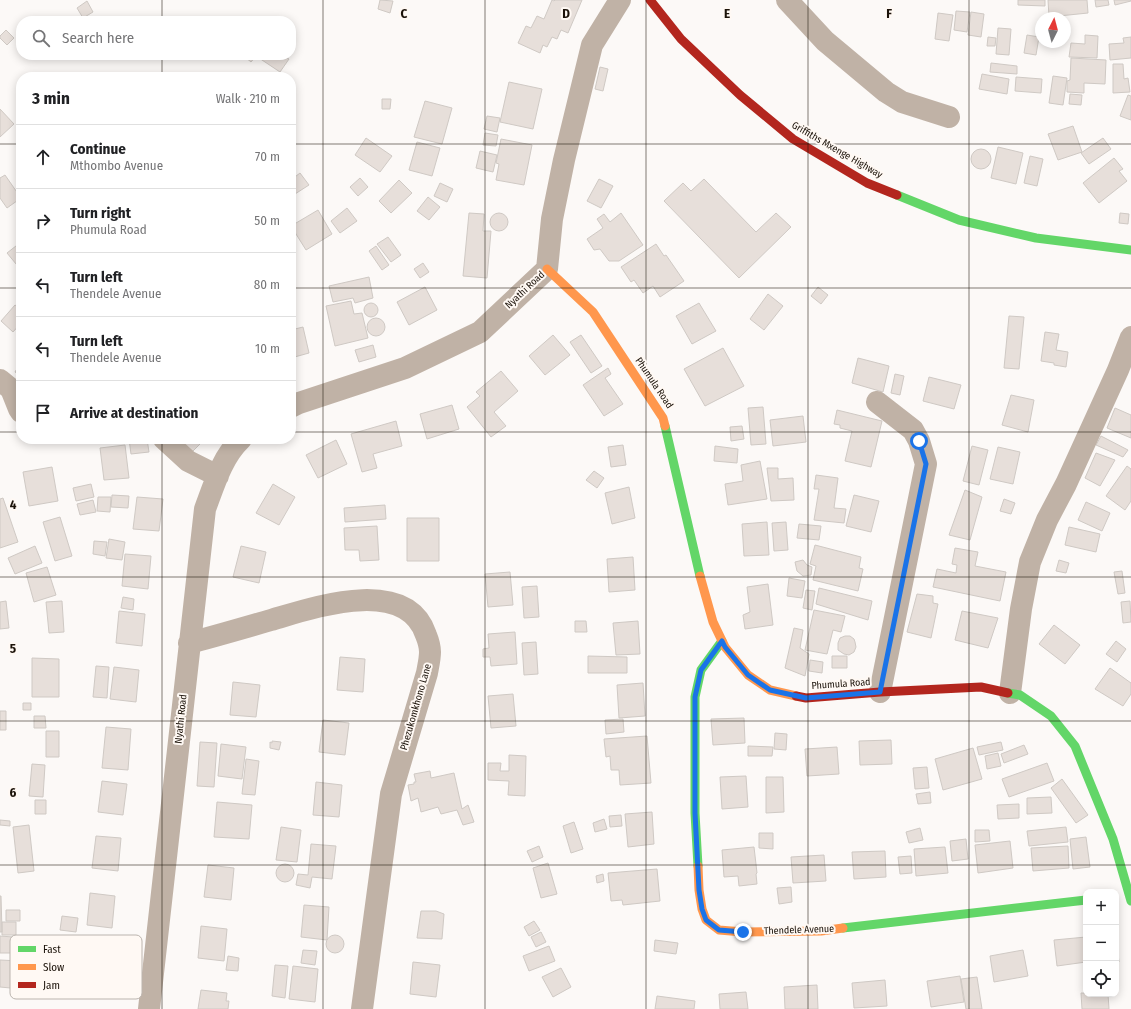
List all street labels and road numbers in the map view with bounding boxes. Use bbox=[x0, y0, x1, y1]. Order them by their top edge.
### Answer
street label: Griffiths Mxenge Highway bbox=[789, 119, 885, 181]
street label: Nyathi Road bbox=[503, 269, 547, 311]
street label: Phumula Road bbox=[633, 355, 675, 411]
street label: Phezukomkhono Lane bbox=[398, 662, 434, 752]
street label: Phumula Road bbox=[811, 676, 871, 692]
street label: Nyathi Road bbox=[172, 694, 190, 744]
street label: Thendele Avenue bbox=[764, 923, 834, 937]

